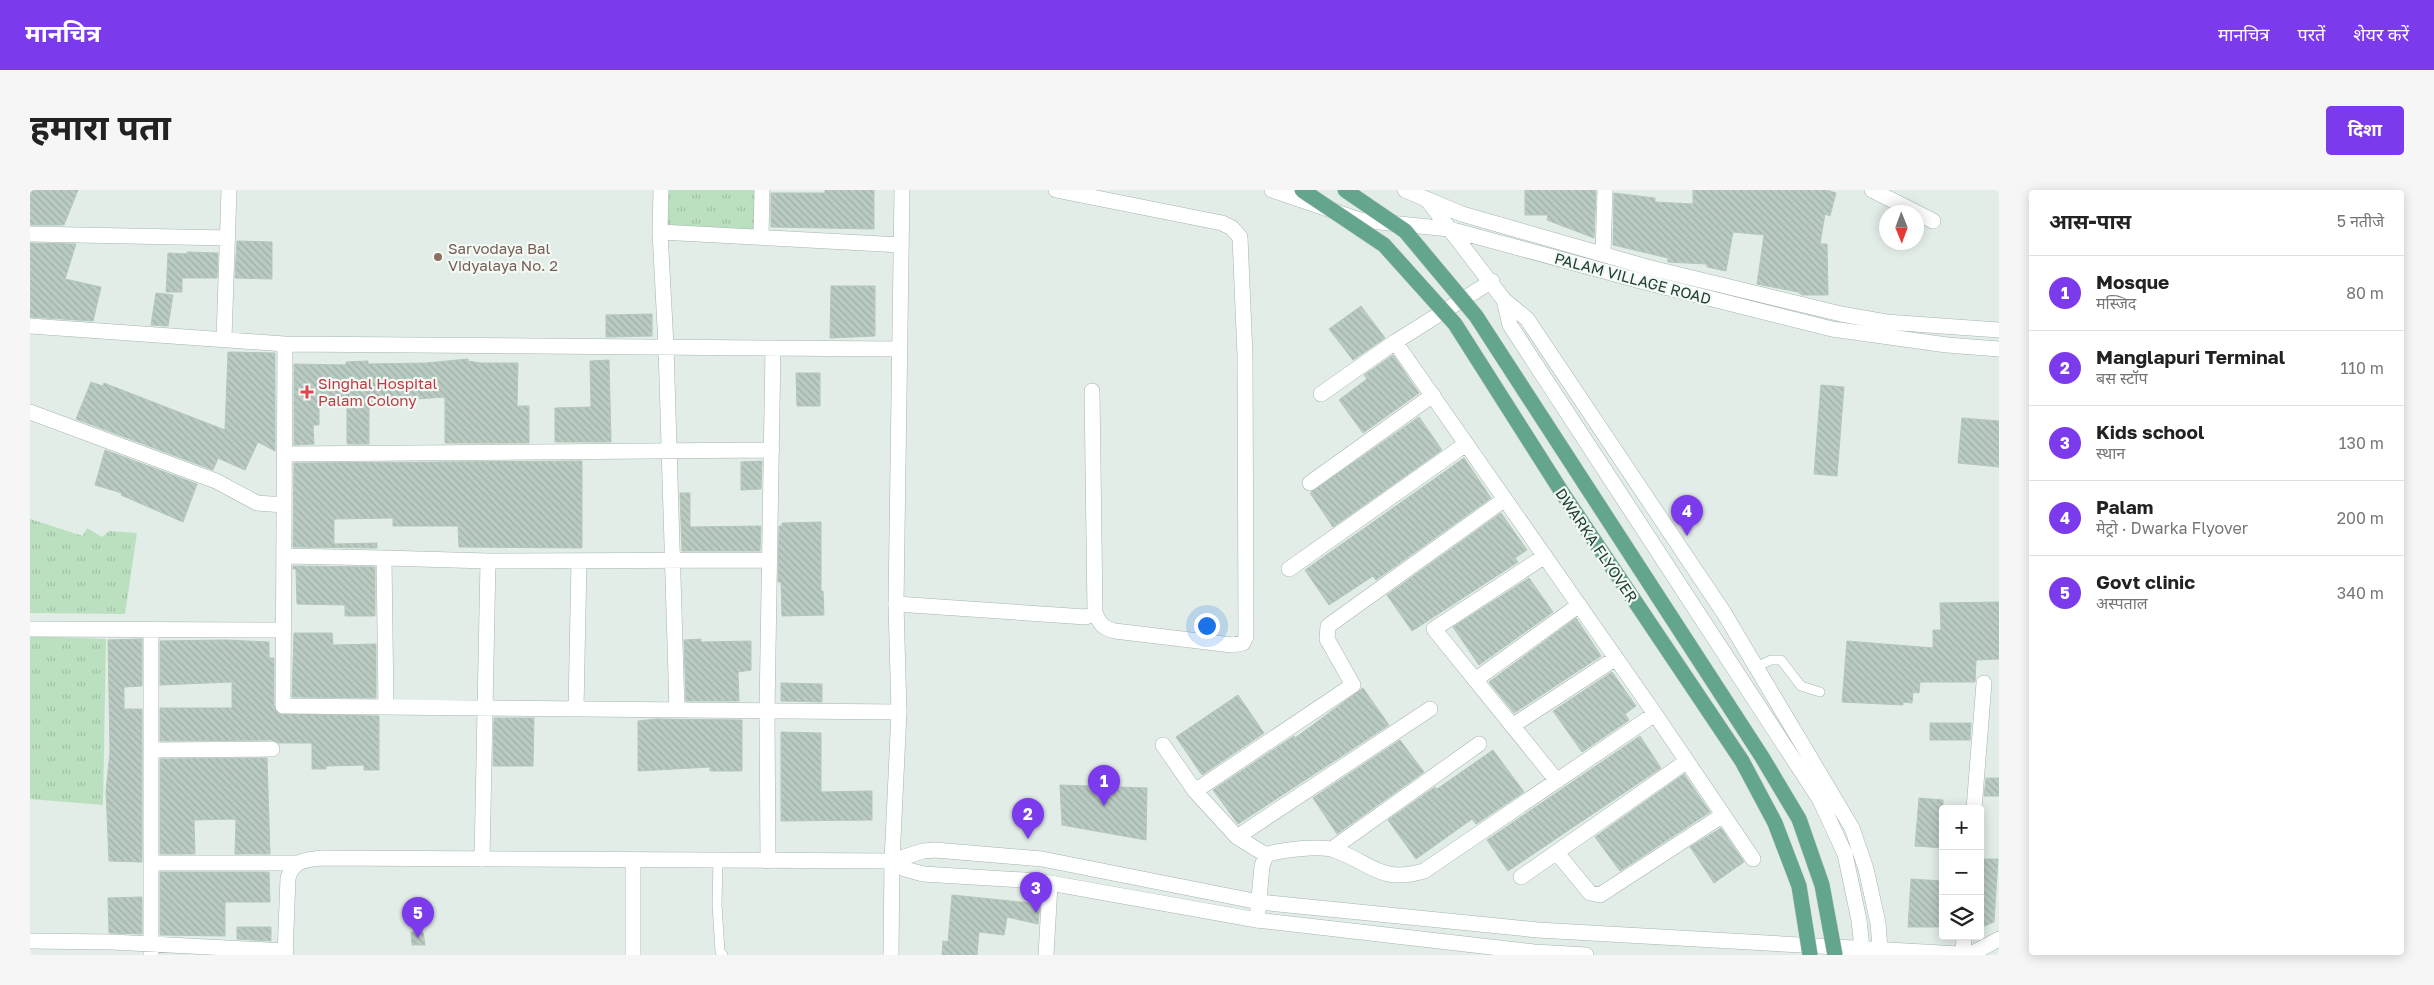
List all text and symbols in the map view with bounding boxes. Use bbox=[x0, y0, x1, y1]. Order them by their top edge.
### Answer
text: मानचित्र bbox=[25, 18, 101, 47]
text: मानचित्र bbox=[2218, 23, 2269, 45]
text: परतें bbox=[2297, 23, 2325, 45]
text: शेयर करें bbox=[2353, 23, 2409, 45]
text: हमारा पता bbox=[30, 106, 171, 148]
button: दिशा bbox=[2326, 106, 2404, 155]
north arrow bbox=[1879, 205, 1924, 250]
text: आस-पास bbox=[2049, 208, 2131, 234]
text: 5 नतीजे bbox=[2337, 211, 2384, 231]
place label: Sarvodaya Bal Vidyalaya No. 2 bbox=[448, 239, 558, 274]
street label: PALAM VILLAGE ROAD bbox=[1553, 248, 1713, 308]
marker: Sarvodaya Bal Vidyalaya No. 2 bbox=[432, 251, 444, 263]
text: Mosque bbox=[2096, 270, 2169, 293]
text: 1 bbox=[2061, 283, 2069, 303]
text: 80 m bbox=[2346, 283, 2384, 303]
text: मस्जिद bbox=[2096, 293, 2136, 313]
text: Manglapuri Terminal bbox=[2096, 345, 2285, 368]
text: 2 bbox=[2060, 358, 2070, 378]
text: 110 m bbox=[2340, 358, 2384, 378]
text: बस स्टॉप bbox=[2096, 368, 2147, 388]
place label: Singhal Hospital Palam Colony bbox=[318, 374, 437, 409]
marker: Singhal Hospital Palam Colony bbox=[300, 385, 314, 399]
text: Kids school bbox=[2096, 420, 2204, 443]
text: 3 bbox=[2060, 433, 2070, 453]
text: 130 m bbox=[2339, 433, 2384, 453]
text: स्थान bbox=[2096, 443, 2125, 463]
street label: DWARKA FLYOVER bbox=[1552, 485, 1642, 605]
pin: 4 bbox=[1671, 495, 1703, 536]
text: Palam bbox=[2096, 495, 2153, 518]
text: 4 bbox=[2060, 508, 2070, 528]
text: 200 m bbox=[2337, 508, 2384, 528]
text: मेट्रो · Dwarka Flyover bbox=[2096, 518, 2248, 538]
text: Govt clinic bbox=[2096, 570, 2195, 593]
text: 5 bbox=[2060, 583, 2070, 603]
text: 340 m bbox=[2337, 583, 2384, 603]
text: अस्पताल bbox=[2096, 593, 2148, 613]
your location bbox=[1194, 613, 1220, 639]
pin: 1 bbox=[1088, 765, 1120, 806]
pin: 2 bbox=[1012, 798, 1044, 839]
map controls bbox=[1939, 805, 1984, 940]
button: + bbox=[1939, 805, 1984, 850]
button: − bbox=[1939, 850, 1984, 895]
pin: 3 bbox=[1020, 872, 1052, 913]
button: layers bbox=[1939, 895, 1984, 940]
pin: 5 bbox=[402, 897, 434, 938]

